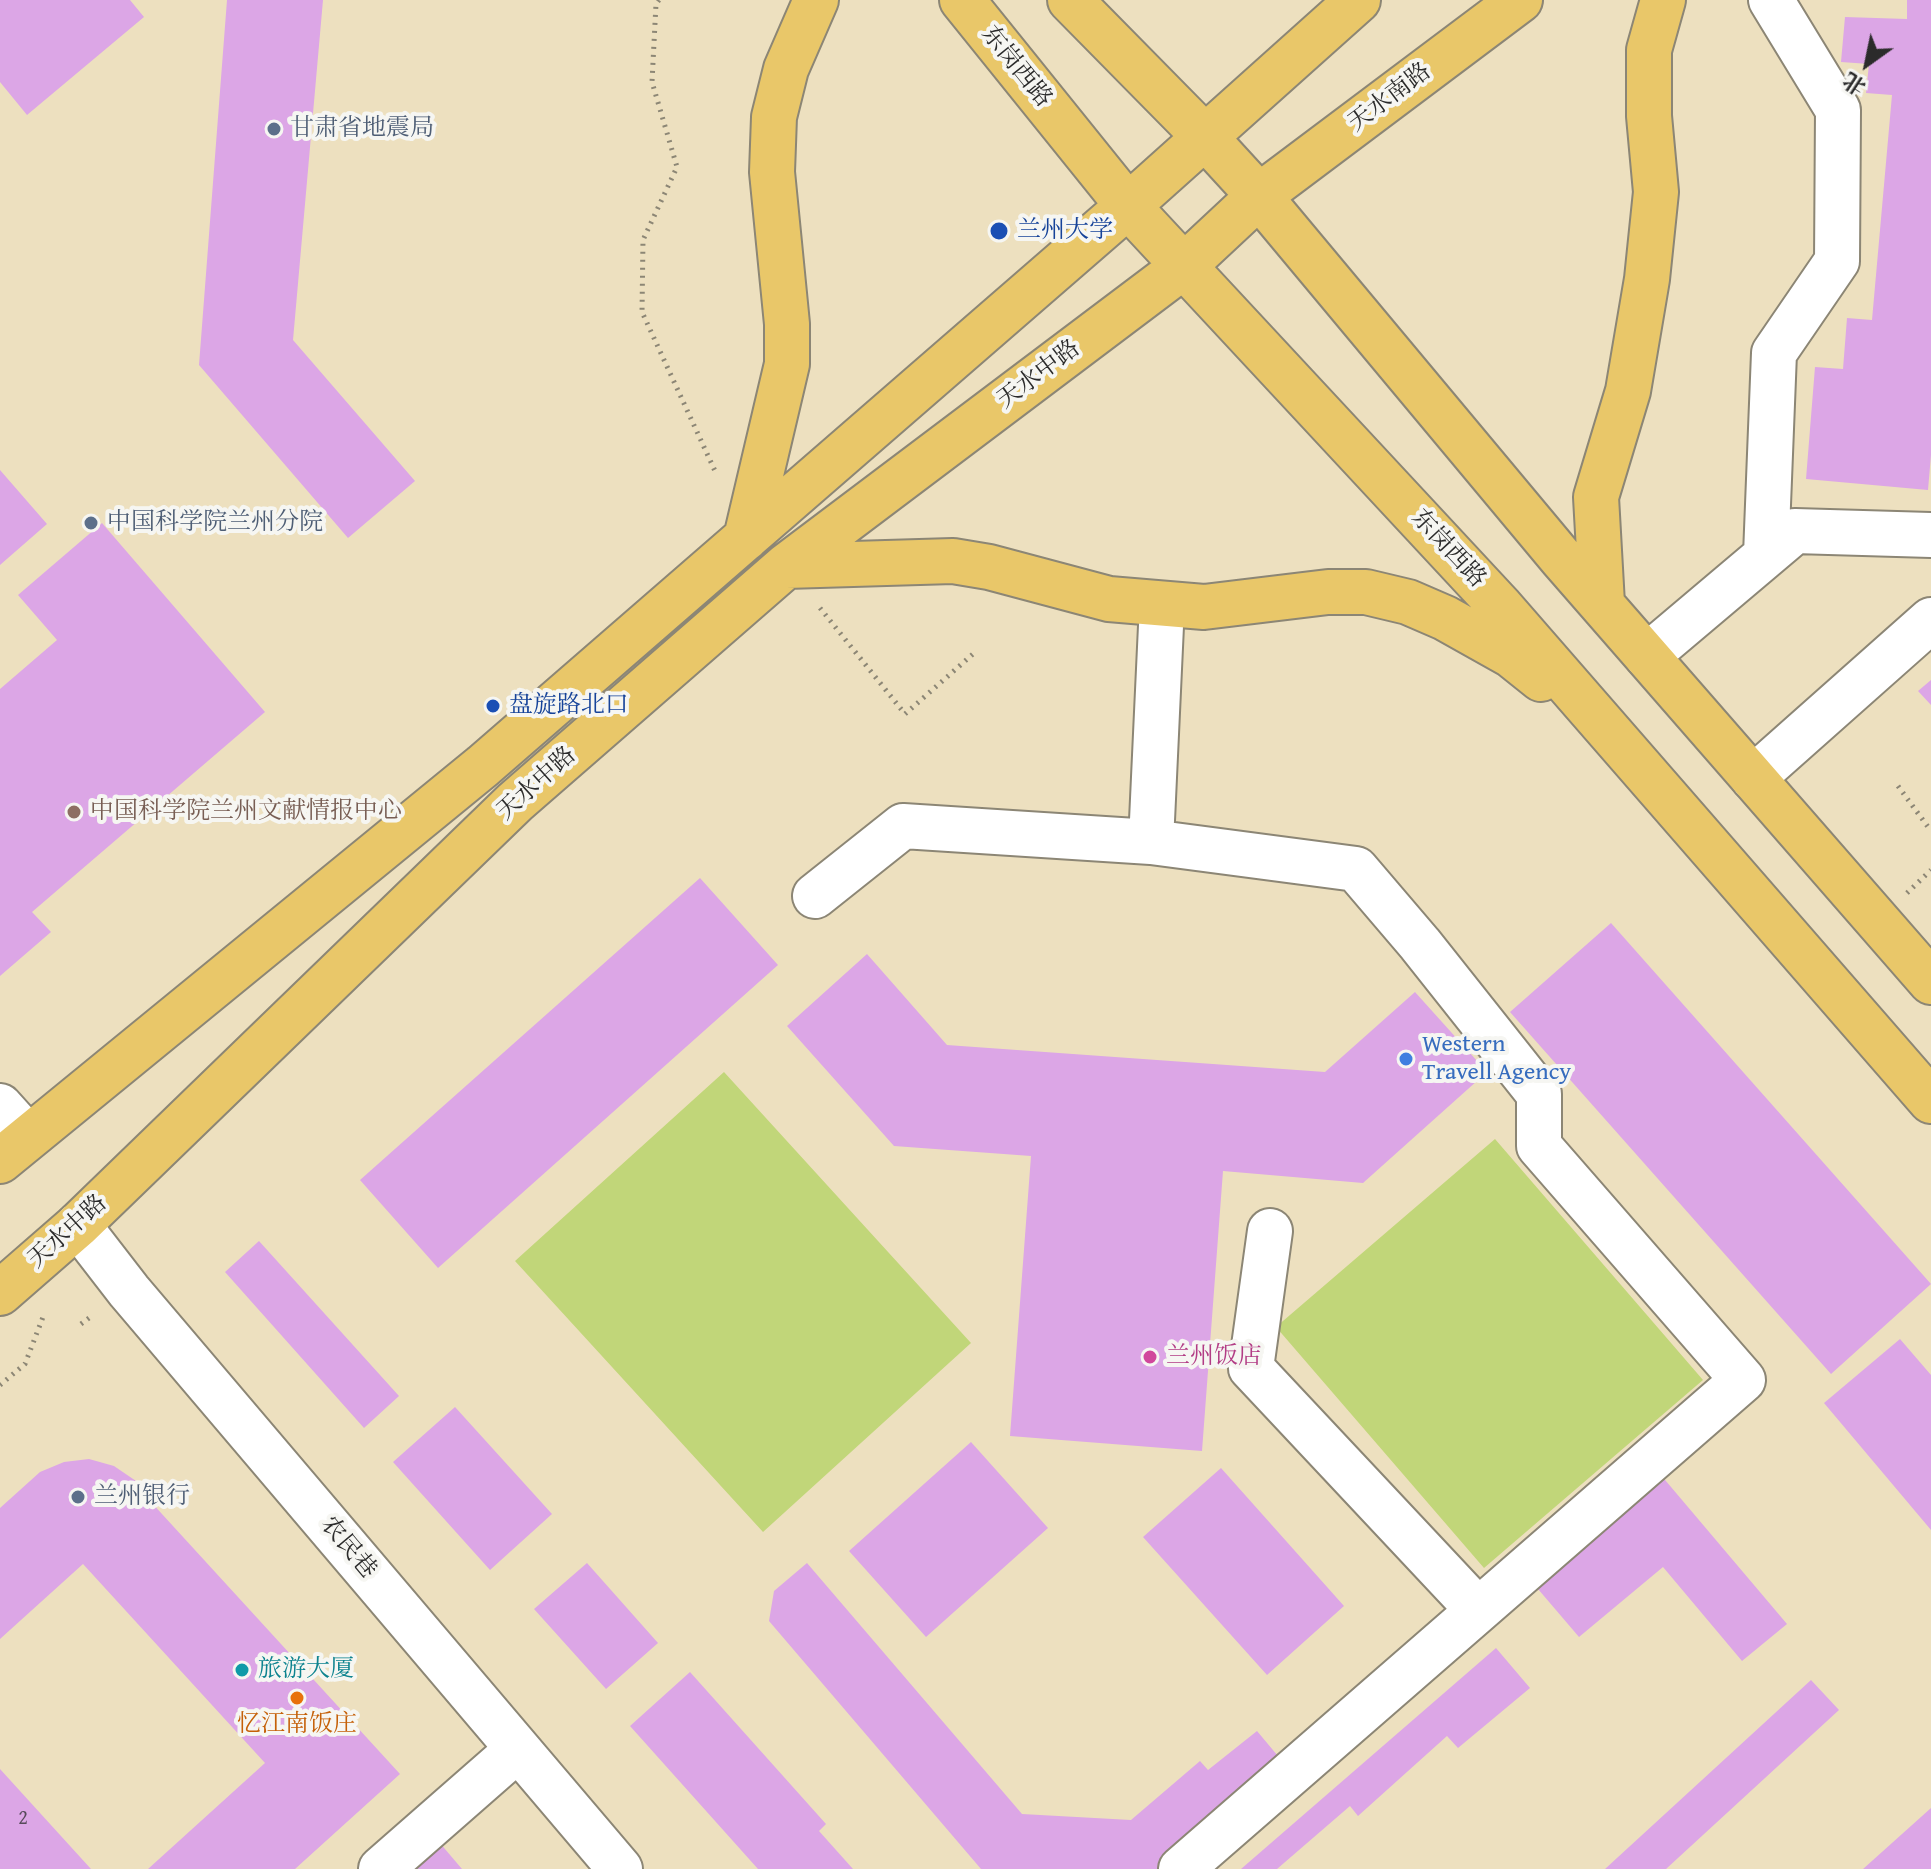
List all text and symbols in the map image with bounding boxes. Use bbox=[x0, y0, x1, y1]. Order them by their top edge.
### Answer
street label: 东岗西路 bbox=[975, 21, 1057, 113]
north arrow bbox=[1827, 24, 1907, 104]
street label: 天水南路 bbox=[1343, 58, 1437, 138]
text: 北 bbox=[1836, 65, 1872, 104]
place label: 甘肃省地震局 bbox=[290, 115, 434, 143]
marker: 甘肃省地震局 bbox=[265, 120, 283, 138]
place label: 兰州大学 bbox=[1017, 217, 1113, 245]
marker: 兰州大学 bbox=[988, 220, 1010, 242]
street label: 天水中路 bbox=[992, 335, 1086, 415]
street label: 东岗西路 bbox=[1405, 504, 1491, 594]
place label: 中国科学院兰州分院 bbox=[107, 509, 323, 537]
marker: 中国科学院兰州分院 bbox=[82, 514, 100, 532]
place label: 盘旋路北口 bbox=[509, 692, 629, 720]
marker: 盘旋路北口 bbox=[484, 697, 502, 715]
street label: 天水中路 bbox=[492, 741, 582, 827]
place label: 中国科学院兰州文献情报中心 bbox=[90, 798, 402, 826]
marker: 中国科学院兰州文献情报中心 bbox=[65, 803, 83, 821]
place label: Western Travell Agency bbox=[1422, 1031, 1571, 1087]
marker: Western Travell Agency bbox=[1397, 1050, 1415, 1068]
street label: 天水中路 bbox=[23, 1189, 113, 1275]
place label: 兰州饭店 bbox=[1166, 1343, 1262, 1371]
marker: 兰州饭店 bbox=[1141, 1348, 1159, 1366]
place label: 兰州银行 bbox=[94, 1483, 190, 1511]
marker: 兰州银行 bbox=[69, 1488, 87, 1506]
street label: 农民巷 bbox=[314, 1511, 382, 1585]
place label: 旅游大厦 bbox=[258, 1656, 354, 1684]
marker: 旅游大厦 bbox=[233, 1661, 251, 1679]
marker: 忆江南饭庄 bbox=[288, 1689, 306, 1707]
place label: 忆江南饭庄 bbox=[237, 1711, 357, 1739]
house number: 2 bbox=[18, 1807, 28, 1831]

